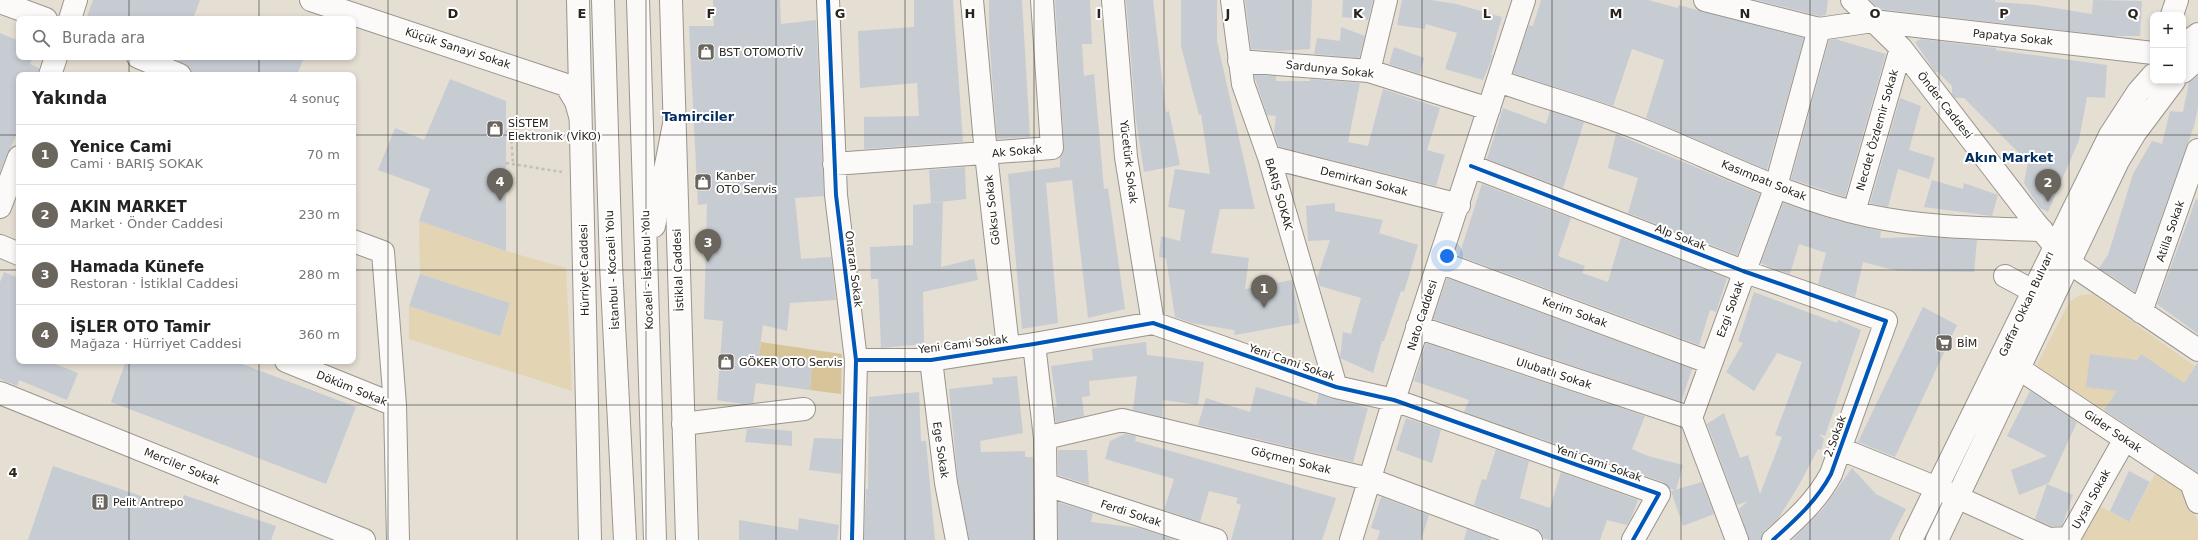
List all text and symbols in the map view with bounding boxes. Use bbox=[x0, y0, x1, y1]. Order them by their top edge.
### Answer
text: D bbox=[448, 6, 459, 21]
text: E bbox=[578, 6, 586, 21]
text: F bbox=[707, 6, 715, 21]
text: G bbox=[835, 6, 845, 21]
text: H bbox=[965, 6, 975, 21]
text: I bbox=[1097, 6, 1101, 21]
text: J bbox=[1225, 6, 1230, 21]
text: K bbox=[1353, 6, 1364, 21]
text: L bbox=[1483, 6, 1491, 21]
text: M bbox=[1610, 6, 1622, 21]
text: N bbox=[1740, 6, 1750, 21]
text: O bbox=[1869, 6, 1881, 21]
text: P bbox=[1999, 6, 2009, 21]
text: Q bbox=[2127, 6, 2139, 21]
map controls bbox=[2150, 12, 2186, 84]
button: + bbox=[2150, 12, 2186, 48]
search box bbox=[16, 16, 356, 60]
street label: Küçük Sanayi Sokak bbox=[404, 25, 513, 72]
icon: search bbox=[30, 27, 52, 49]
street label: Papatya Sokak bbox=[1972, 27, 2054, 48]
text: Burada ara bbox=[62, 29, 145, 47]
shop icon: BST OTOMOTİV bbox=[696, 42, 716, 62]
place label: BST OTOMOTİV bbox=[719, 46, 804, 59]
button: − bbox=[2150, 48, 2186, 84]
street label: Sardunya Sokak bbox=[1285, 58, 1375, 81]
street label: Necdet Özdemir Sokak bbox=[1854, 67, 1901, 192]
street label: Önder Caddesi bbox=[1914, 69, 1975, 141]
text: Yakında bbox=[32, 88, 107, 108]
text: 4 sonuç bbox=[289, 91, 340, 106]
district label: Tamirciler bbox=[662, 109, 735, 124]
place label: SİSTEM Elektronik (VİKO) bbox=[508, 117, 601, 143]
shop icon: SİSTEM Elektronik (VİKO) bbox=[485, 119, 505, 139]
street label: Yücetürk Sokak bbox=[1117, 119, 1140, 205]
text: Yenice Cami bbox=[70, 138, 172, 156]
street label: Ak Sokak bbox=[991, 143, 1043, 160]
text: 1 bbox=[40, 147, 50, 162]
text: 70 m bbox=[307, 147, 340, 162]
district label: Akın Market bbox=[1965, 150, 2053, 165]
text: Cami · BARIŞ SOKAK bbox=[70, 156, 203, 171]
street label: BARIŞ SOKAK bbox=[1262, 157, 1295, 232]
street label: Kasımpatı Sokak bbox=[1719, 157, 1809, 204]
street label: Demirkan Sokak bbox=[1319, 164, 1410, 199]
pin: 4 bbox=[487, 168, 513, 201]
pin: 2 bbox=[2035, 169, 2061, 202]
place label: Kanber OTO Servis bbox=[716, 170, 777, 196]
shop icon: Kanber OTO Servis bbox=[693, 172, 713, 192]
street label: Göksu Sokak bbox=[982, 173, 1003, 246]
text: AKIN MARKET bbox=[70, 198, 187, 216]
street label: Atilla Sokak bbox=[2154, 198, 2187, 264]
text: 2 bbox=[40, 207, 50, 222]
text: 230 m bbox=[298, 207, 340, 222]
street label: İstanbul - Kocaeli Yolu bbox=[603, 210, 622, 330]
street label: Kocaeli - İstanbul Yolu bbox=[639, 210, 656, 330]
text: Market · Önder Caddesi bbox=[70, 216, 223, 231]
street label: Alp Sokak bbox=[1653, 222, 1709, 253]
street label: Hürriyet Caddesi bbox=[577, 224, 592, 316]
street label: İstiklal Caddesi bbox=[671, 228, 686, 312]
pin: 3 bbox=[695, 229, 721, 262]
street label: Onaran Sokak bbox=[842, 230, 865, 309]
your location bbox=[1437, 246, 1457, 266]
street label: Gaffar Okkan Bulvarı bbox=[1996, 250, 2057, 359]
text: Hamada Künefe bbox=[70, 258, 204, 276]
text: 3 bbox=[40, 267, 50, 282]
text: 280 m bbox=[298, 267, 340, 282]
pin: 1 bbox=[1251, 275, 1277, 308]
text: Restoran · İstiklal Caddesi bbox=[70, 276, 238, 291]
street label: Nato Caddesi bbox=[1405, 278, 1440, 352]
street label: Ezgi Sokak bbox=[1714, 279, 1747, 339]
street label: Kerim Sokak bbox=[1541, 295, 1610, 330]
text: İŞLER OTO Tamir bbox=[70, 318, 211, 336]
text: 4 bbox=[40, 327, 50, 342]
text: 360 m bbox=[298, 327, 340, 342]
street label: Yeni Cami Sokak bbox=[916, 332, 1009, 357]
supermarket icon: BİM bbox=[1934, 333, 1954, 353]
text: Mağaza · Hürriyet Caddesi bbox=[70, 336, 242, 351]
place label: BİM bbox=[1957, 337, 1977, 350]
street label: Yeni Cami Sokak bbox=[1246, 341, 1337, 384]
shop icon: GÖKER OTO Servis bbox=[716, 352, 736, 372]
street label: Ulubatlı Sokak bbox=[1514, 355, 1594, 392]
place label: GÖKER OTO Servis bbox=[739, 356, 843, 369]
street label: Döküm Sokak bbox=[314, 368, 390, 409]
street label: Gider Sokak bbox=[2082, 407, 2144, 456]
street label: 2.Sokak bbox=[1822, 413, 1849, 459]
street label: Ege Sokak bbox=[930, 421, 951, 480]
street label: Yeni Cami Sokak bbox=[1553, 442, 1644, 485]
street label: Göçmen Sokak bbox=[1249, 444, 1333, 477]
street label: Merciler Sokak bbox=[142, 445, 222, 488]
text: 4 bbox=[8, 465, 18, 480]
street label: Uysal Sokak bbox=[2070, 466, 2114, 532]
building icon: Pelit Antrepo bbox=[90, 492, 110, 512]
place label: Pelit Antrepo bbox=[113, 496, 184, 509]
street label: Ferdi Sokak bbox=[1099, 498, 1164, 530]

